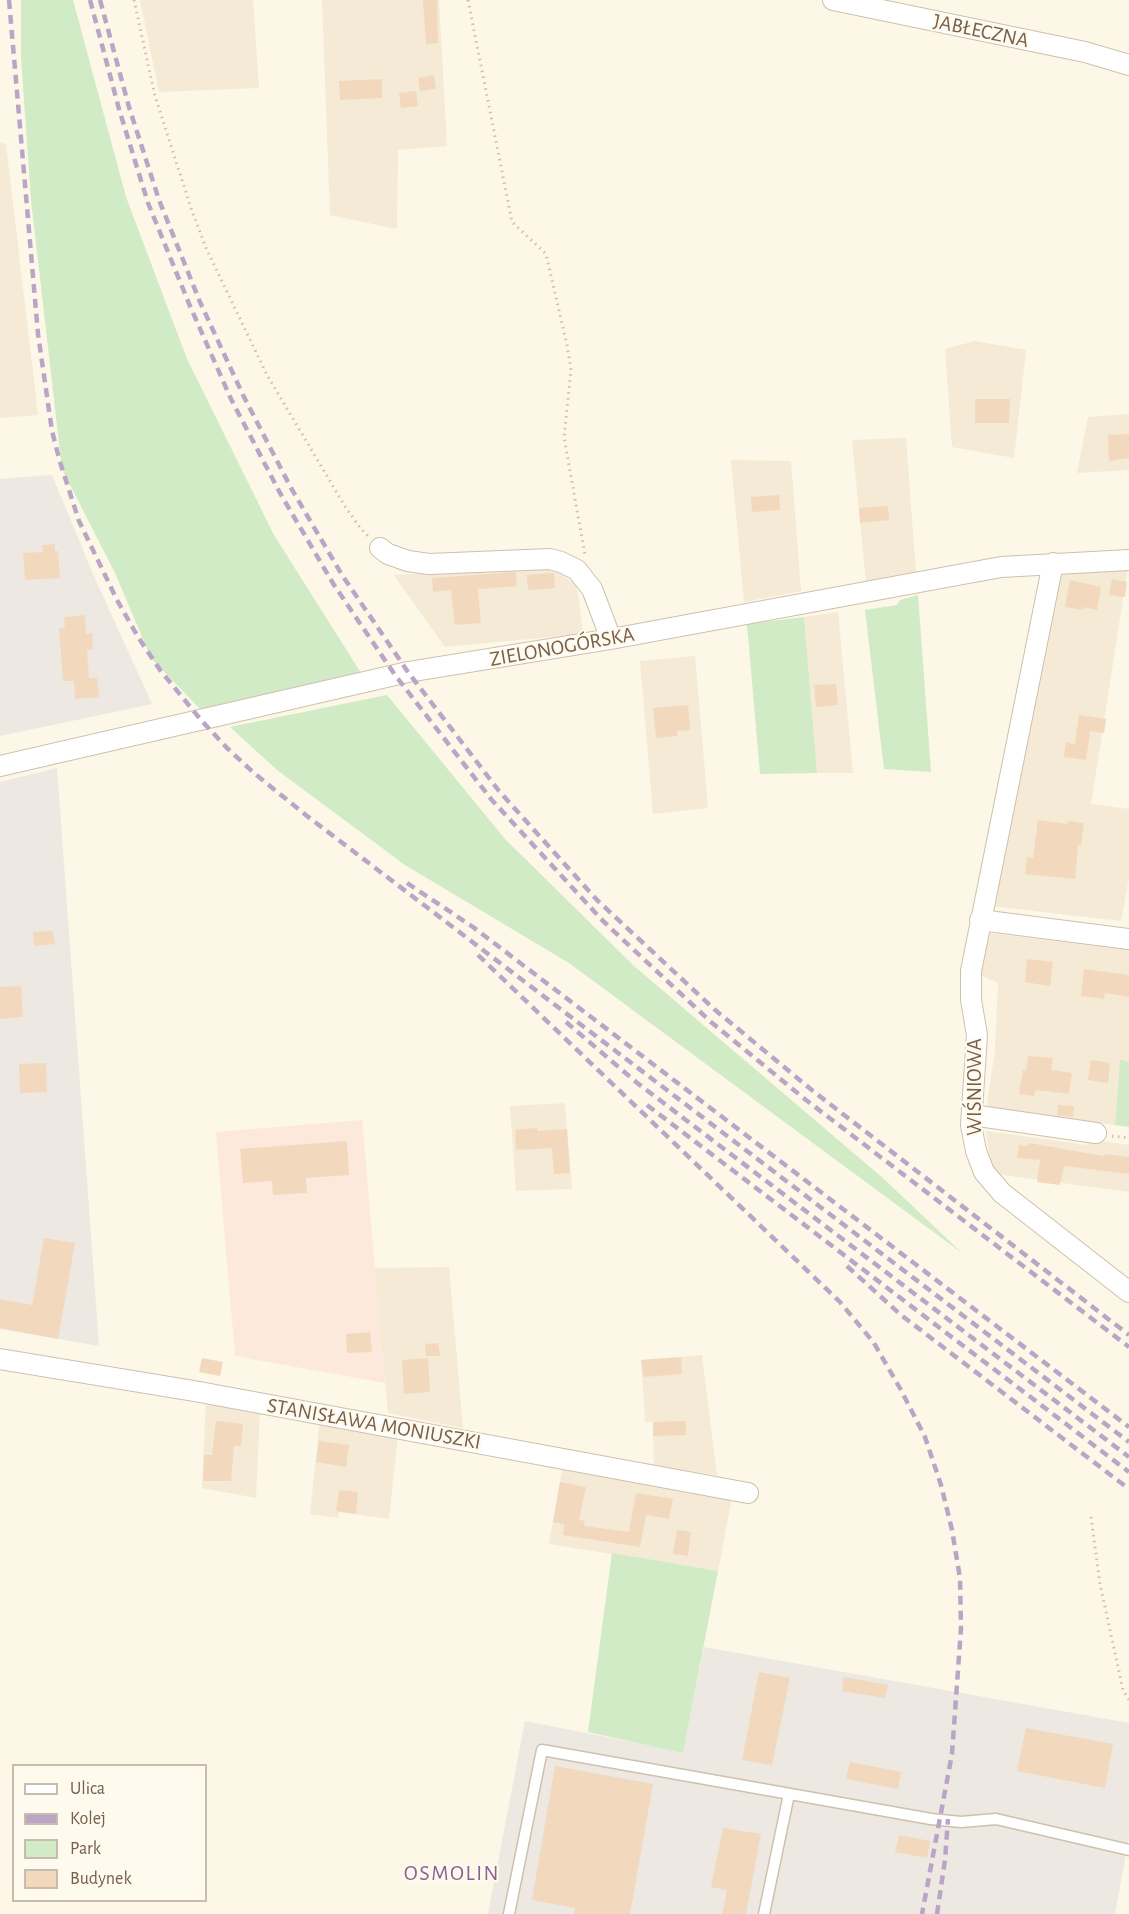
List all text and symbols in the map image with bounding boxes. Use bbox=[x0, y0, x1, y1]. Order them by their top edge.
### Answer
street label: JABŁECZNA bbox=[931, 9, 1031, 53]
street label: ZIELONOGÓRSKA bbox=[488, 622, 636, 672]
street label: WIŚNIOWA bbox=[962, 1038, 988, 1136]
street label: STANISŁAWA MONIUSZKI bbox=[265, 1393, 483, 1455]
legend bbox=[12, 1764, 207, 1902]
text: Ulica bbox=[70, 1780, 105, 1798]
text: Kolej bbox=[70, 1810, 106, 1828]
text: Park bbox=[70, 1840, 101, 1858]
district label: OSMOLIN bbox=[404, 1860, 500, 1886]
text: Budynek bbox=[70, 1870, 132, 1888]

